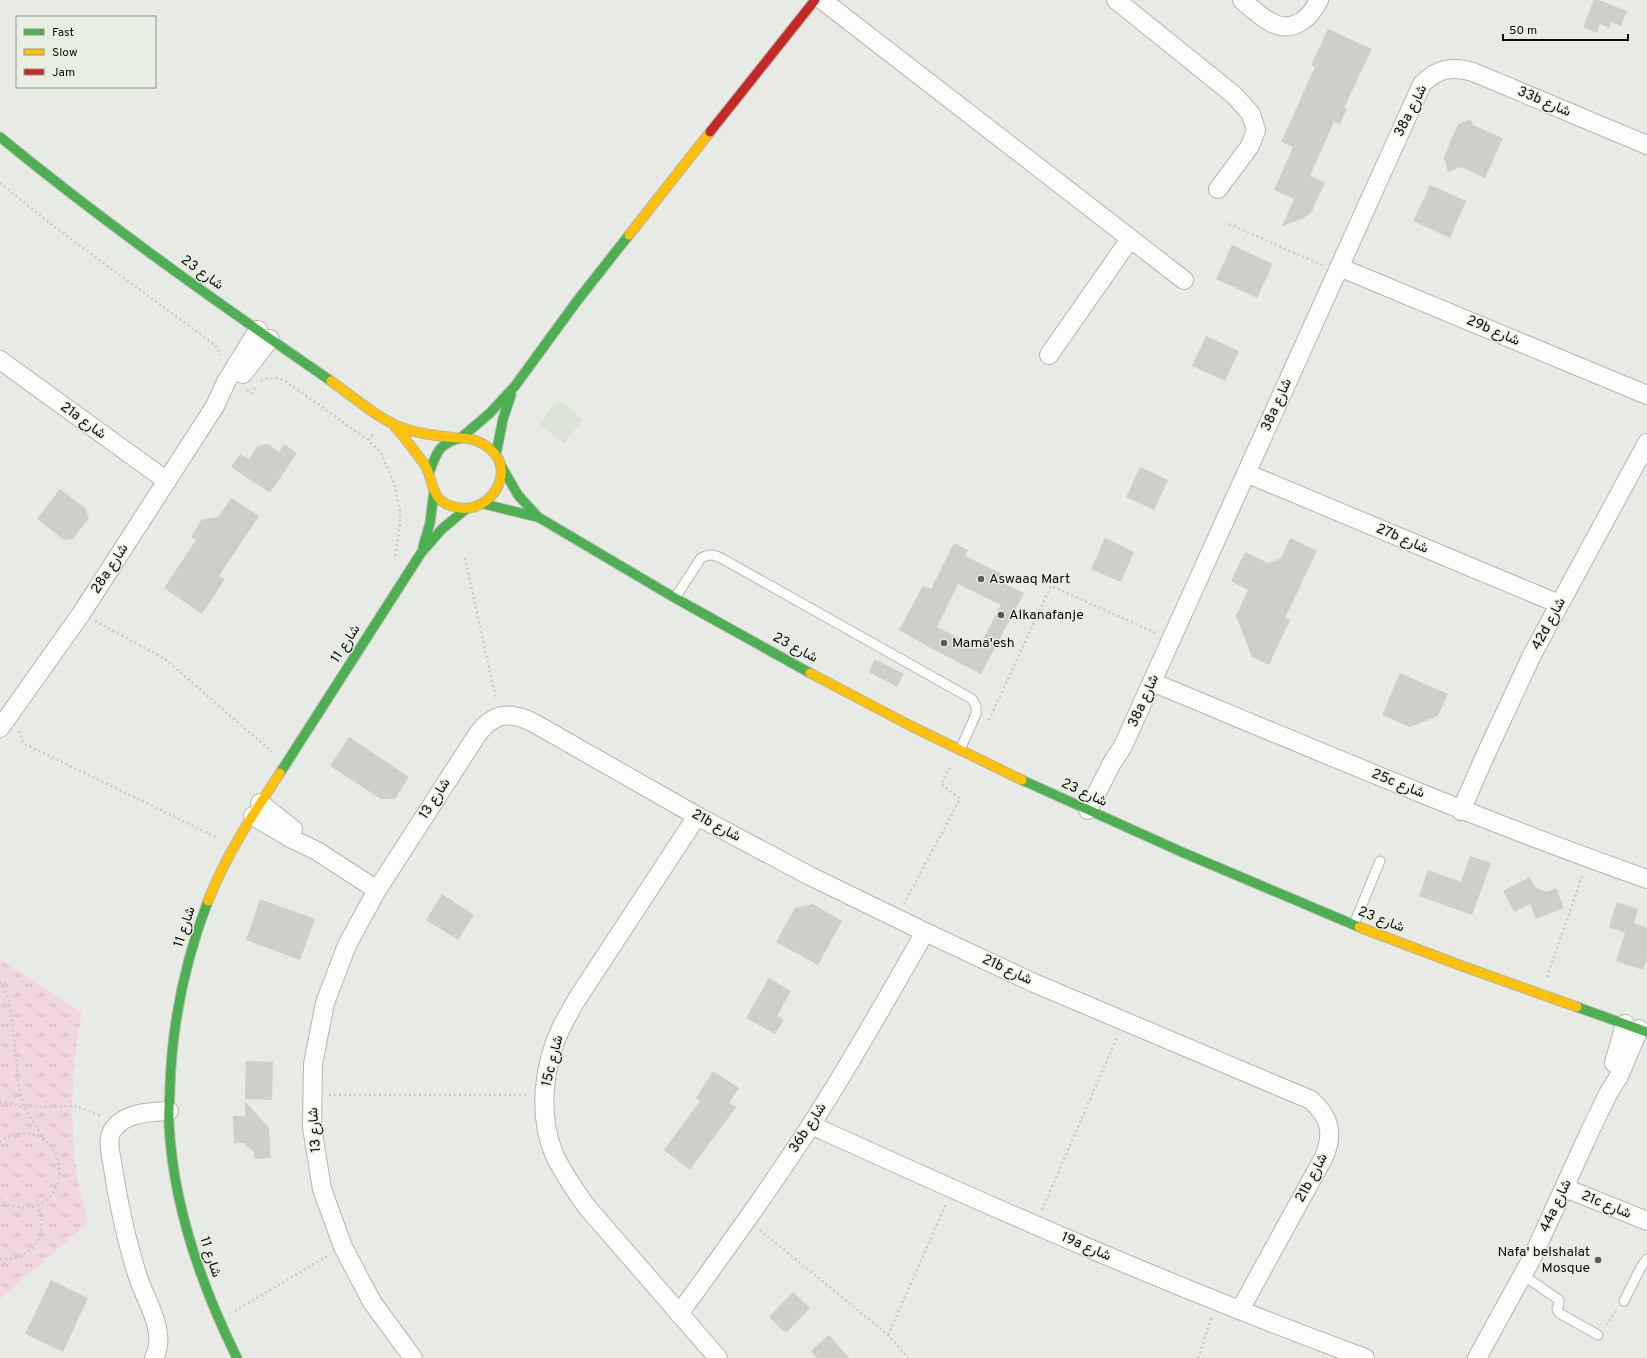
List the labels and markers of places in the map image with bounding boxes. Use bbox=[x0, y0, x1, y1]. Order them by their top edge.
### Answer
place label: Aswaaq Mart bbox=[989, 571, 1070, 588]
marker: Aswaaq Mart bbox=[976, 574, 986, 584]
place label: Alkanafanje bbox=[1009, 607, 1084, 624]
marker: Alkanafanje bbox=[996, 610, 1006, 620]
place label: Mama'esh bbox=[952, 635, 1015, 652]
marker: Mama'esh bbox=[939, 638, 949, 648]
place label: Nafa' belshalat Mosque bbox=[1498, 1244, 1590, 1277]
marker: Nafa' belshalat Mosque bbox=[1593, 1255, 1603, 1265]

